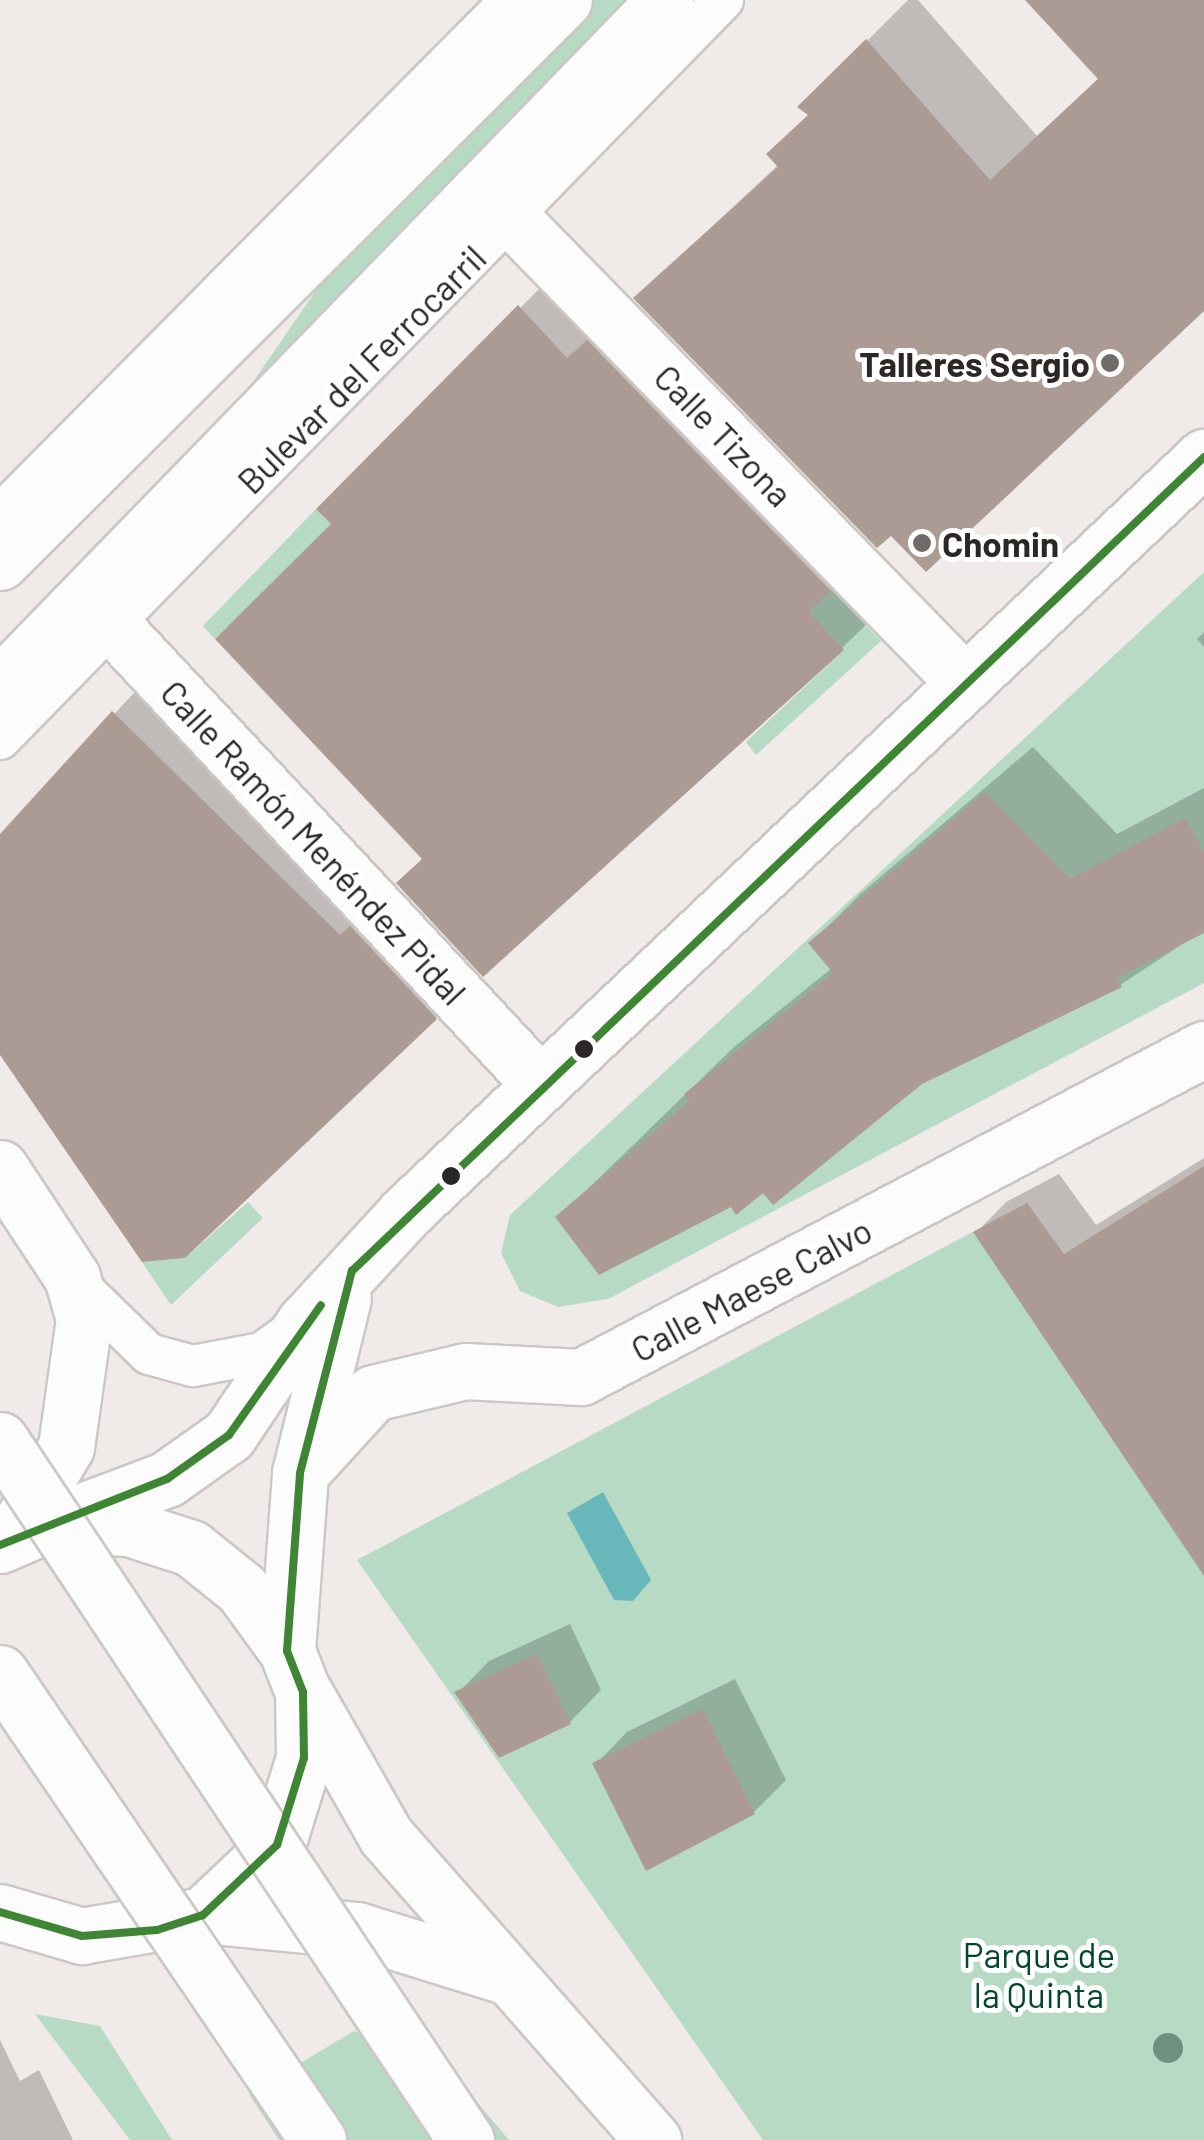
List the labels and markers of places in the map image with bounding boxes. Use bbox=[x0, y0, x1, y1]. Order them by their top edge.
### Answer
place label: Talleres Sergio bbox=[859, 342, 1090, 384]
marker: Talleres Sergio bbox=[1099, 352, 1121, 374]
place label: Chomin bbox=[942, 522, 1059, 564]
marker: Chomin bbox=[911, 532, 933, 554]
unlabelled marker bbox=[574, 1039, 594, 1059]
unlabelled marker bbox=[441, 1166, 461, 1186]

